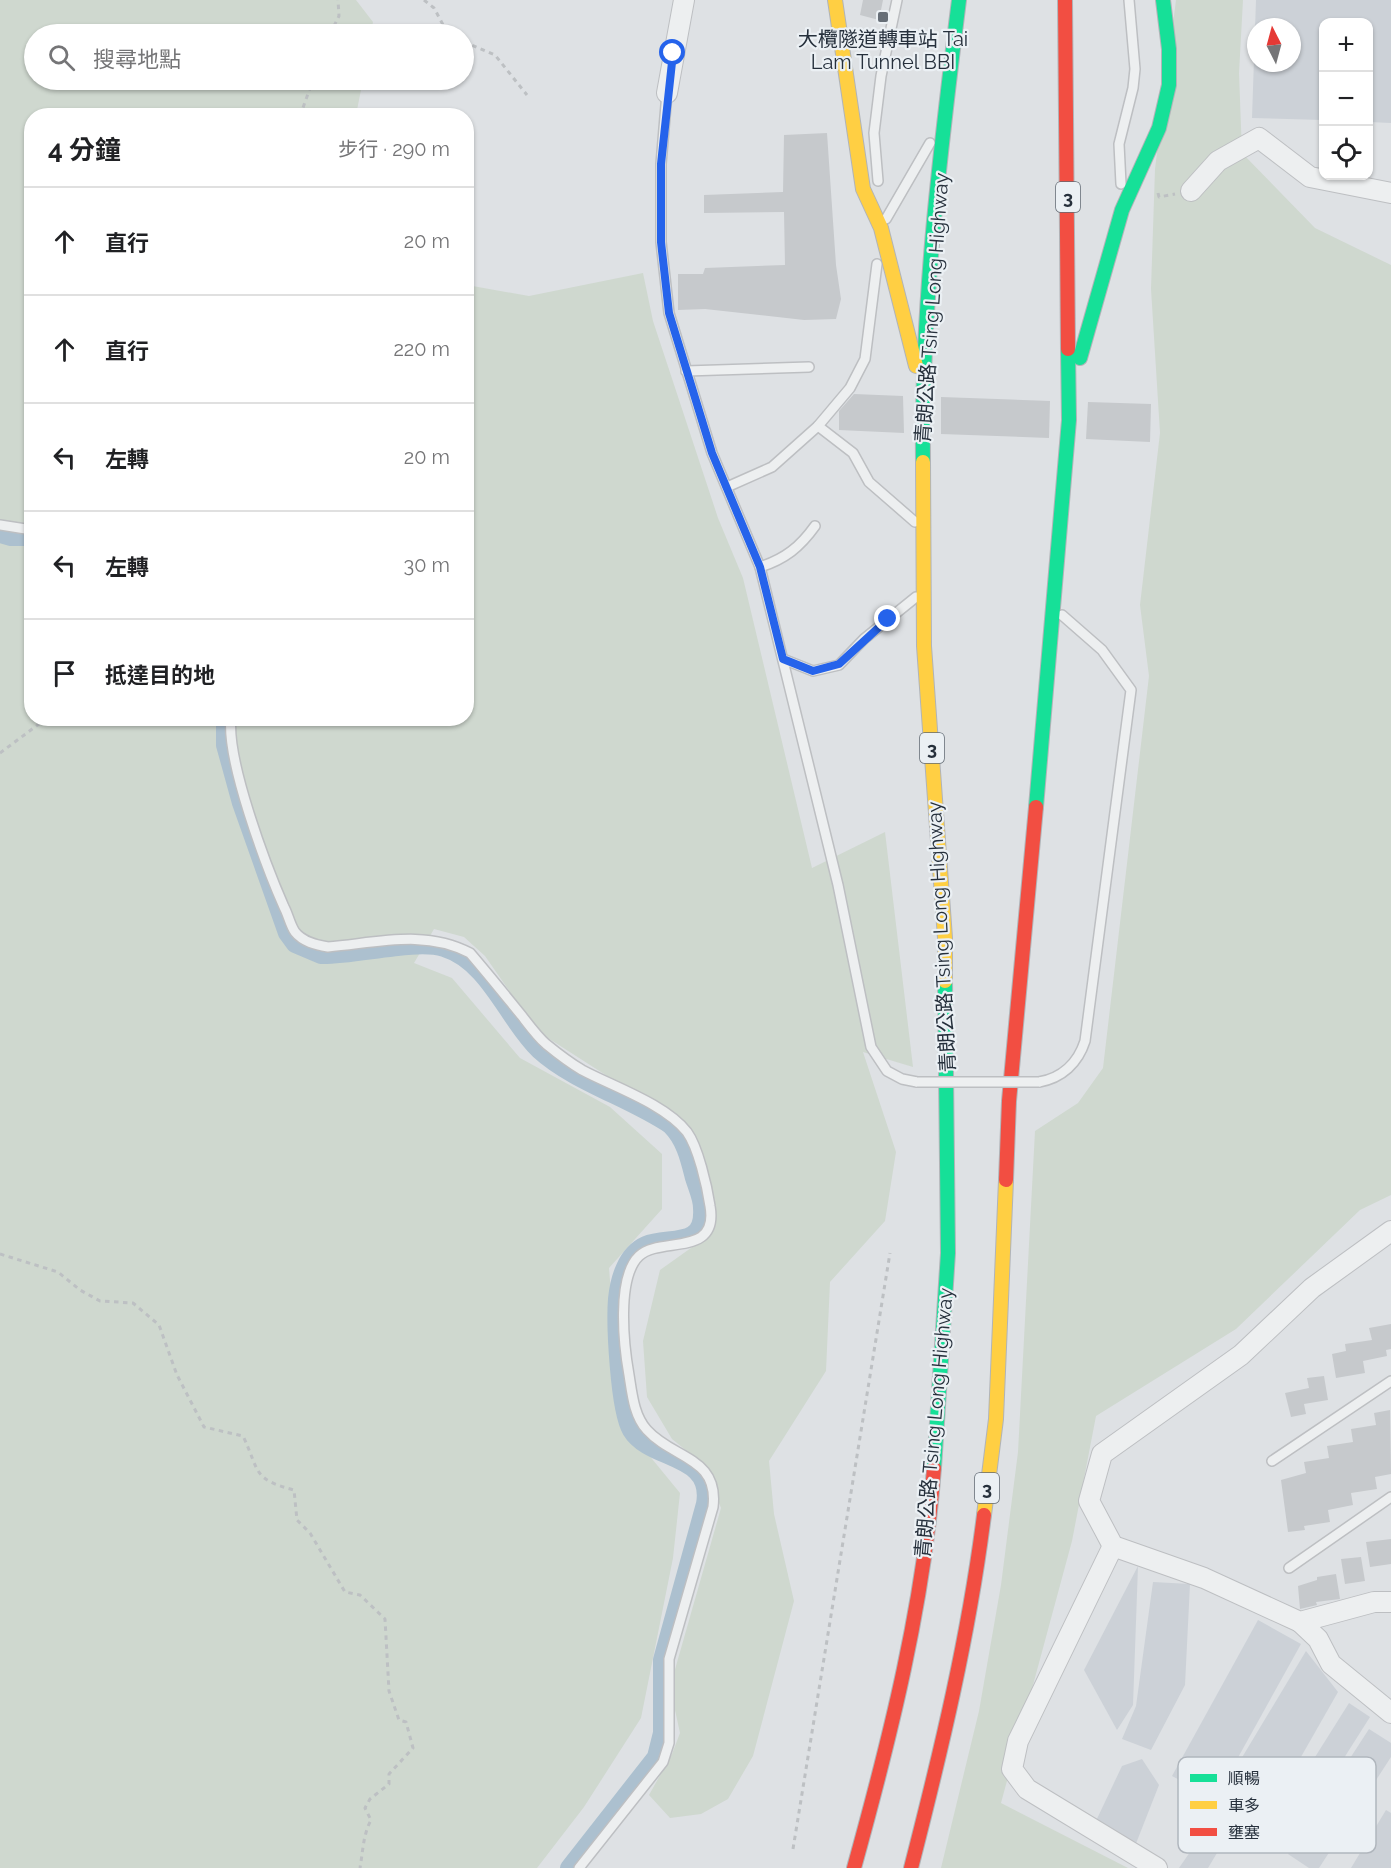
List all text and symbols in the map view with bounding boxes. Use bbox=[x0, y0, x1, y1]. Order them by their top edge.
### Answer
marker: 大欖隧道轉車站 Tai Lam Tunnel BBI bbox=[876, 10, 890, 24]
north arrow bbox=[1247, 18, 1301, 72]
map controls bbox=[1319, 18, 1373, 180]
button: + bbox=[1319, 18, 1373, 72]
search box bbox=[24, 24, 474, 90]
place label: 大欖隧道轉車站 Tai Lam Tunnel BBI bbox=[798, 27, 968, 74]
route start bbox=[659, 39, 685, 65]
icon: search bbox=[45, 41, 78, 74]
text: 搜尋地點 bbox=[93, 46, 181, 72]
button: − bbox=[1319, 72, 1373, 126]
button: locate bbox=[1319, 126, 1373, 180]
text: 4 分鐘 bbox=[48, 135, 121, 165]
text: 步行 · 290 m bbox=[338, 137, 450, 161]
street label: 青朗公路 Tsing Long Highway bbox=[911, 172, 953, 444]
road number: 3 bbox=[1056, 182, 1080, 212]
icon: ahead bbox=[48, 225, 81, 258]
text: 20 m bbox=[404, 229, 450, 253]
text: 直行 bbox=[105, 230, 149, 256]
icon: ahead bbox=[48, 333, 81, 366]
text: 220 m bbox=[393, 337, 450, 361]
text: 直行 bbox=[105, 338, 149, 364]
icon: left bbox=[48, 441, 81, 474]
text: 20 m bbox=[404, 445, 450, 469]
text: 左轉 bbox=[105, 446, 149, 472]
icon: left bbox=[48, 549, 81, 582]
text: 30 m bbox=[404, 553, 450, 577]
text: 左轉 bbox=[105, 554, 149, 580]
route end bbox=[874, 605, 900, 631]
icon: arrive bbox=[48, 657, 81, 690]
text: 抵達目的地 bbox=[105, 662, 215, 688]
road number: 3 bbox=[920, 733, 944, 763]
street label: 青朗公路 Tsing Long Highway bbox=[922, 801, 960, 1073]
street label: 青朗公路 Tsing Long Highway bbox=[910, 1287, 958, 1559]
road number: 3 bbox=[975, 1473, 999, 1503]
legend bbox=[1178, 1757, 1376, 1853]
text: 順暢 bbox=[1228, 1769, 1260, 1788]
text: 車多 bbox=[1228, 1796, 1260, 1815]
text: 壅塞 bbox=[1228, 1823, 1260, 1842]

